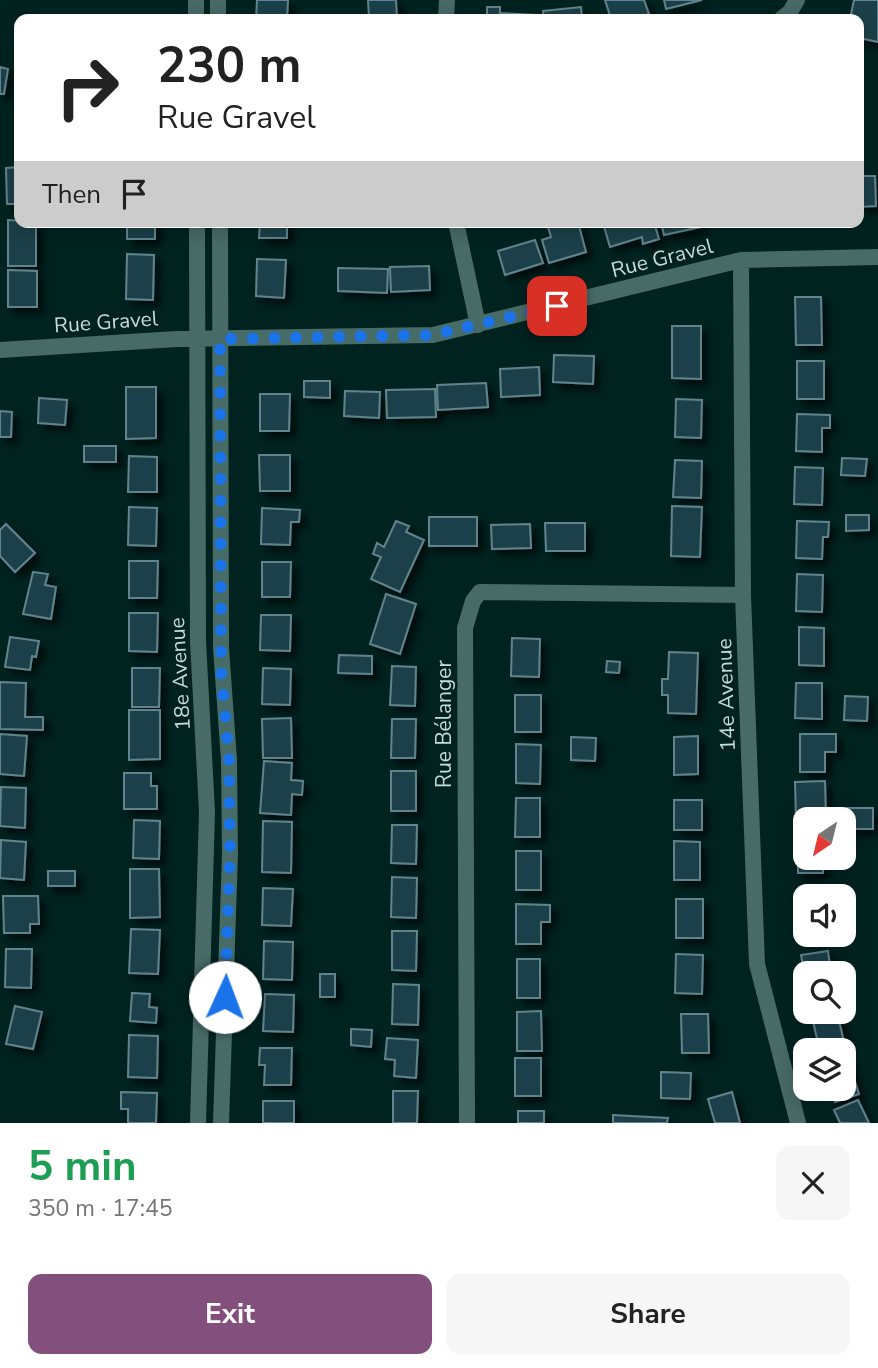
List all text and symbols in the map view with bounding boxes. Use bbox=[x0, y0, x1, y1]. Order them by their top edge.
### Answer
text: 230 m bbox=[157, 32, 301, 99]
icon: right bbox=[42, 42, 133, 133]
text: Rue Gravel bbox=[157, 96, 316, 139]
icon: arrive bbox=[115, 175, 153, 213]
text: Then bbox=[42, 177, 101, 212]
street label: Rue Gravel bbox=[608, 232, 717, 284]
pin bbox=[527, 276, 587, 336]
icon: arrive bbox=[538, 287, 576, 325]
street label: Rue Gravel bbox=[53, 304, 160, 340]
street label: 18e Avenue bbox=[163, 617, 197, 731]
street label: 14e Avenue bbox=[710, 638, 742, 752]
street label: Rue Bélanger bbox=[430, 660, 458, 788]
north arrow bbox=[793, 807, 856, 870]
map controls bbox=[793, 807, 856, 1101]
button: sound bbox=[793, 884, 856, 947]
position arrow bbox=[188, 960, 262, 1034]
button: search bbox=[793, 961, 856, 1024]
button: layers bbox=[793, 1038, 856, 1101]
text: 5 min bbox=[28, 1138, 137, 1195]
button: close bbox=[776, 1146, 850, 1220]
text: 350 m · 17:45 bbox=[28, 1193, 173, 1224]
button: Exit bbox=[28, 1274, 432, 1354]
button: Share bbox=[446, 1274, 850, 1354]

